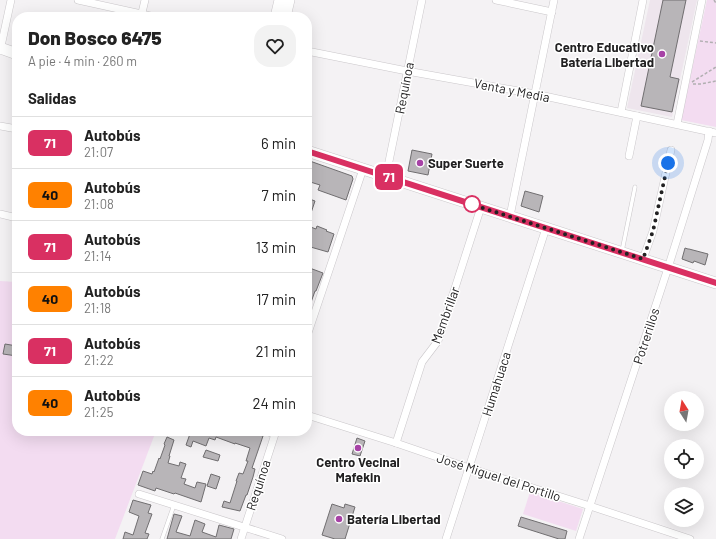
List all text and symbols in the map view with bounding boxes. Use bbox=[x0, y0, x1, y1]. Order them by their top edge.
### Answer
button: heart bbox=[254, 25, 296, 67]
text: Don Bosco 6475 bbox=[28, 26, 162, 49]
place label: Centro Educativo Batería Libertad bbox=[555, 39, 654, 70]
marker: Centro Educativo Batería Libertad bbox=[657, 49, 667, 59]
text: A pie · 4 min · 260 m bbox=[28, 53, 137, 69]
street label: Requínoa bbox=[391, 61, 417, 115]
street label: Venta y Media bbox=[473, 75, 551, 105]
text: Salidas bbox=[28, 89, 76, 107]
text: Autobús bbox=[84, 126, 140, 144]
text: 71 bbox=[44, 134, 56, 151]
text: 6 min bbox=[261, 134, 296, 152]
text: 21:07 bbox=[84, 144, 113, 160]
your location bbox=[658, 153, 678, 173]
place label: Super Suerte bbox=[428, 155, 504, 171]
marker: Super Suerte bbox=[415, 158, 425, 168]
line badge: 71 bbox=[371, 164, 407, 190]
text: 71 bbox=[383, 168, 395, 185]
text: Autobús bbox=[84, 178, 140, 196]
text: 40 bbox=[42, 186, 58, 203]
text: 7 min bbox=[262, 186, 296, 204]
unlabelled marker bbox=[463, 195, 481, 213]
text: 21:08 bbox=[84, 196, 114, 212]
text: Autobús bbox=[84, 230, 140, 248]
text: 71 bbox=[44, 238, 56, 255]
text: 13 min bbox=[256, 238, 296, 256]
text: 21:14 bbox=[84, 248, 111, 264]
text: Autobús bbox=[84, 282, 140, 300]
street label: Membrillar bbox=[427, 284, 463, 346]
text: 40 bbox=[42, 290, 58, 307]
text: 17 min bbox=[256, 290, 296, 308]
text: 21:18 bbox=[84, 300, 111, 316]
street label: Potrerillos bbox=[629, 306, 663, 366]
text: Autobús bbox=[84, 334, 140, 352]
text: 71 bbox=[44, 342, 56, 359]
text: 21 min bbox=[256, 342, 296, 360]
street label: Humahuaca bbox=[478, 350, 514, 418]
text: 21:22 bbox=[84, 352, 114, 368]
text: Autobús bbox=[84, 386, 140, 404]
north arrow bbox=[664, 391, 704, 431]
map controls bbox=[664, 391, 704, 527]
text: 40 bbox=[42, 394, 58, 411]
text: 24 min bbox=[252, 394, 296, 412]
text: 21:25 bbox=[84, 404, 113, 420]
button: locate bbox=[664, 439, 704, 479]
marker: Centro Vecinal Mafekin bbox=[353, 443, 363, 453]
street label: José Miguel del Portillo bbox=[435, 449, 563, 505]
place label: Centro Vecinal Mafekin bbox=[316, 454, 400, 485]
street label: Requínoa bbox=[242, 458, 274, 512]
button: layers bbox=[664, 487, 704, 527]
place label: Batería Libertad bbox=[347, 511, 441, 527]
marker: Batería Libertad bbox=[334, 514, 344, 524]

